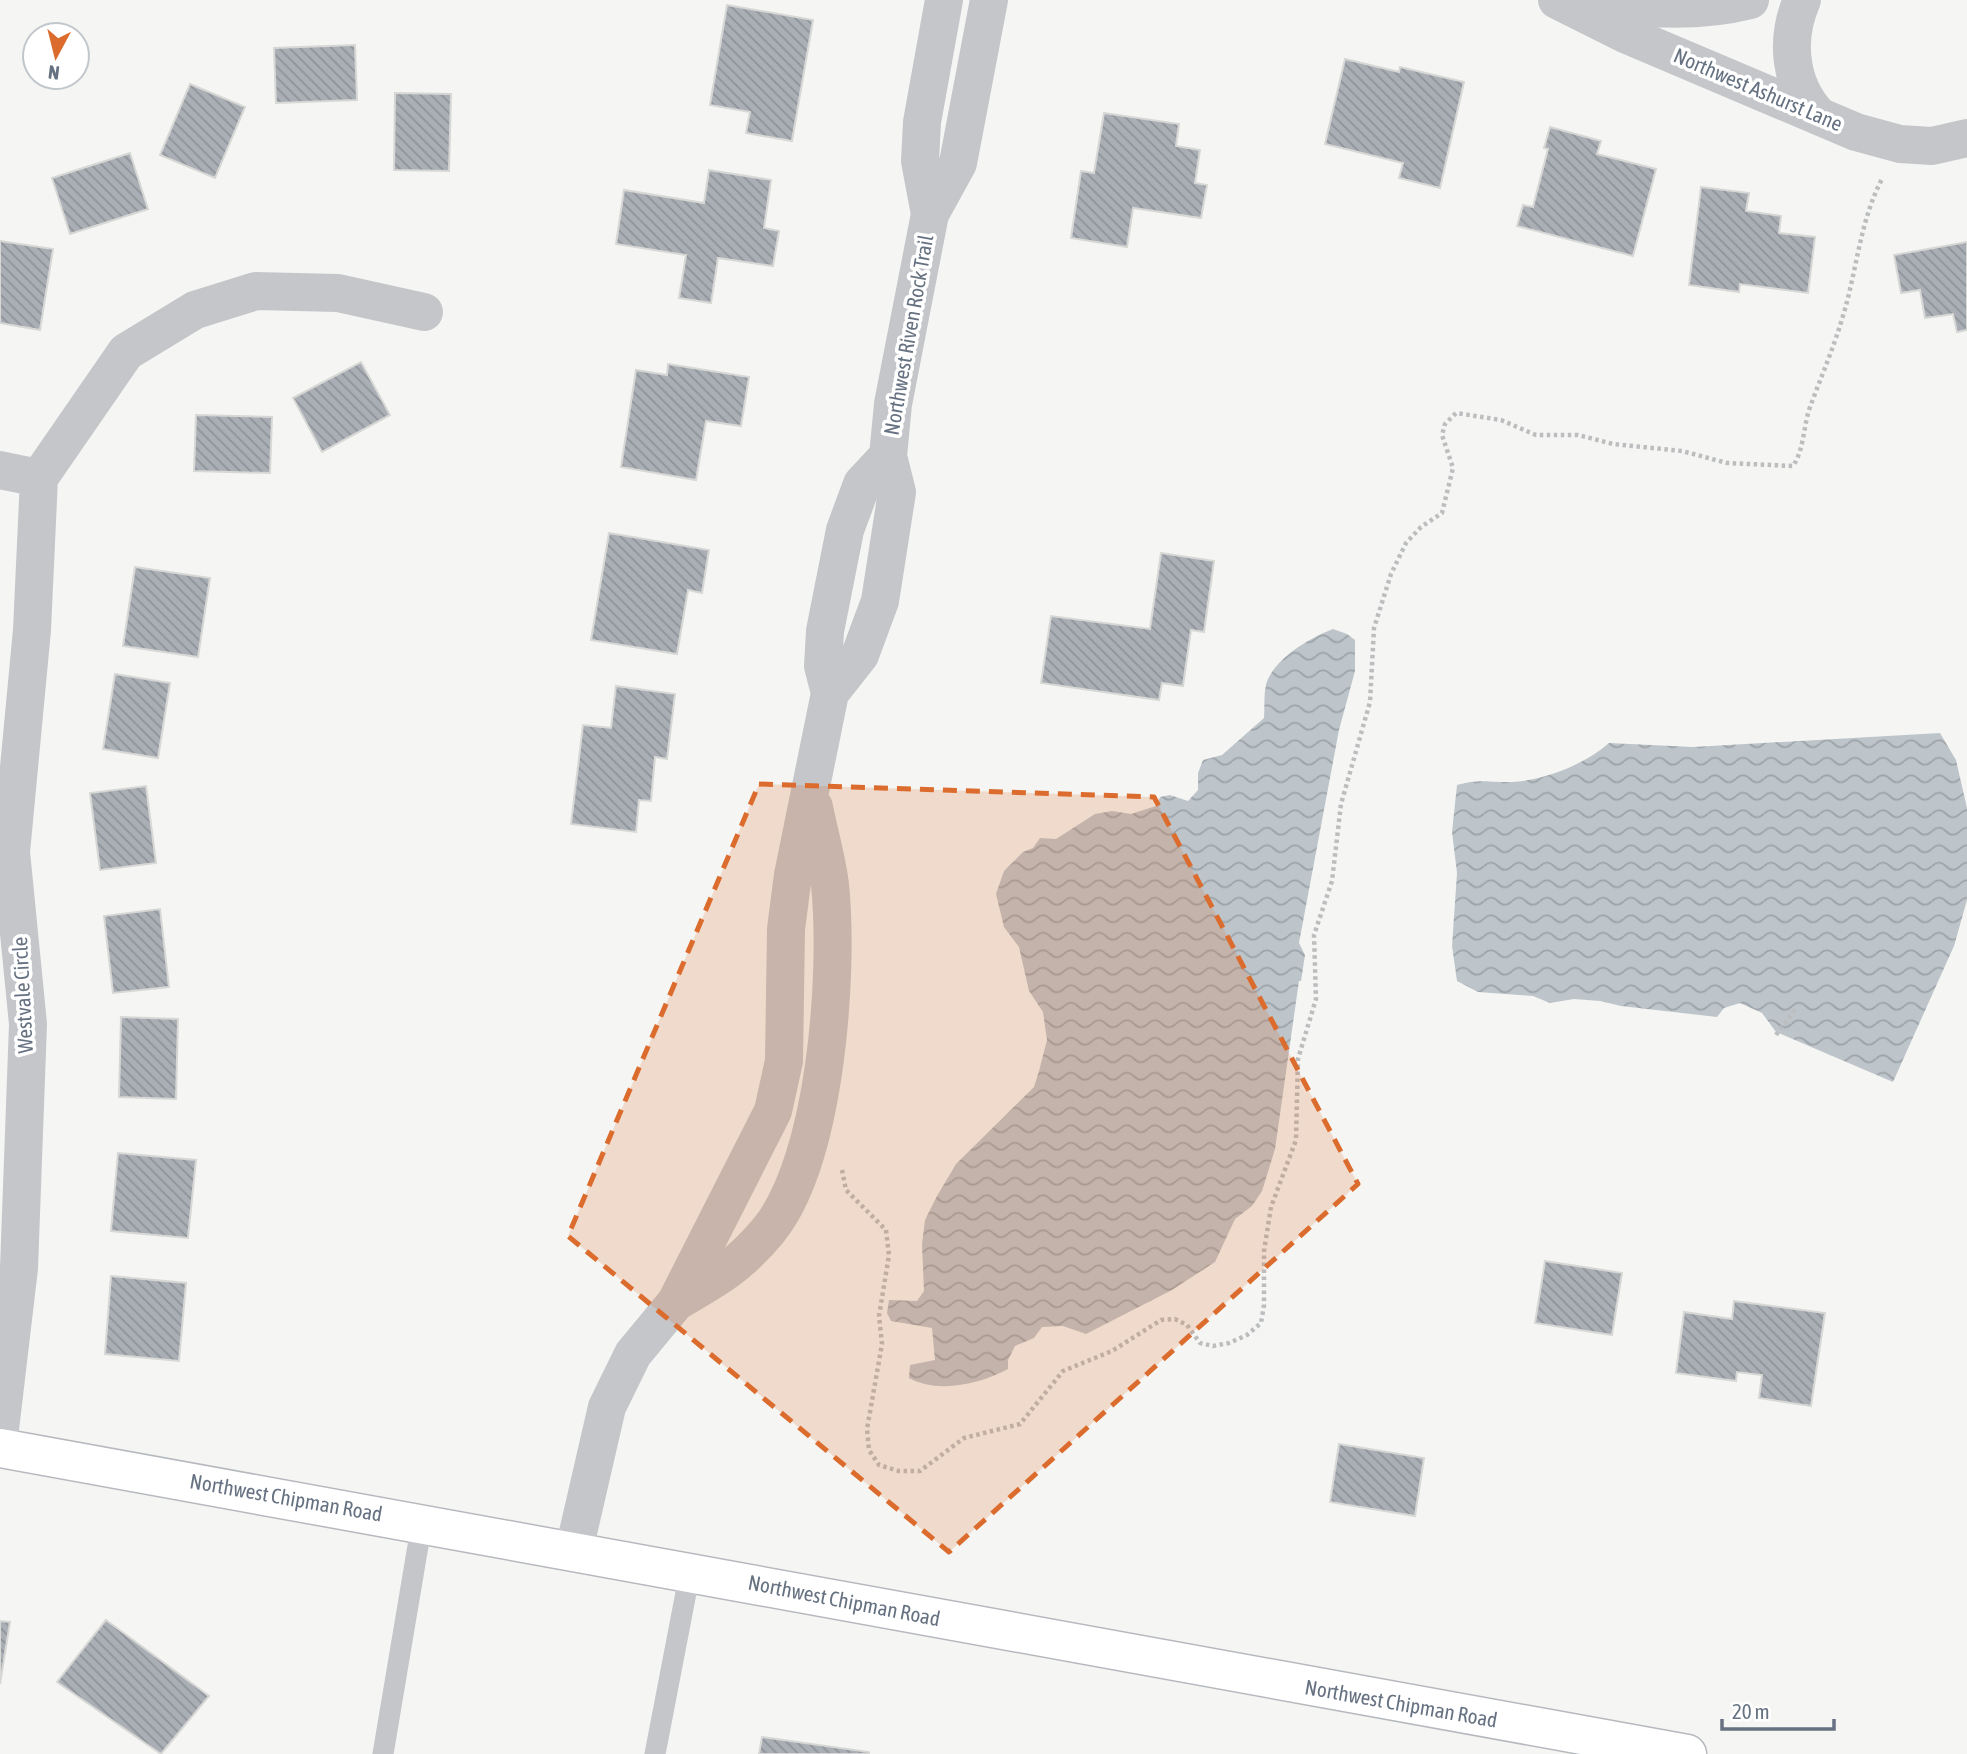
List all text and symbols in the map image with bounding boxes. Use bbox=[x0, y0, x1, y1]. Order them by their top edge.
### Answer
north arrow bbox=[21, 21, 91, 91]
street label: Northwest Ashurst Lane bbox=[1670, 43, 1846, 135]
text: N bbox=[47, 61, 61, 84]
street label: Northwest Riven Rock Trail bbox=[879, 232, 938, 437]
street label: Westvale Circle bbox=[7, 936, 37, 1054]
street label: Northwest Chipman Road bbox=[188, 1468, 384, 1526]
street label: Northwest Chipman Road bbox=[746, 1570, 942, 1630]
street label: Northwest Chipman Road bbox=[1303, 1674, 1499, 1732]
scale bar bbox=[1722, 1688, 1834, 1732]
text: 20 m bbox=[1732, 1699, 1770, 1723]

